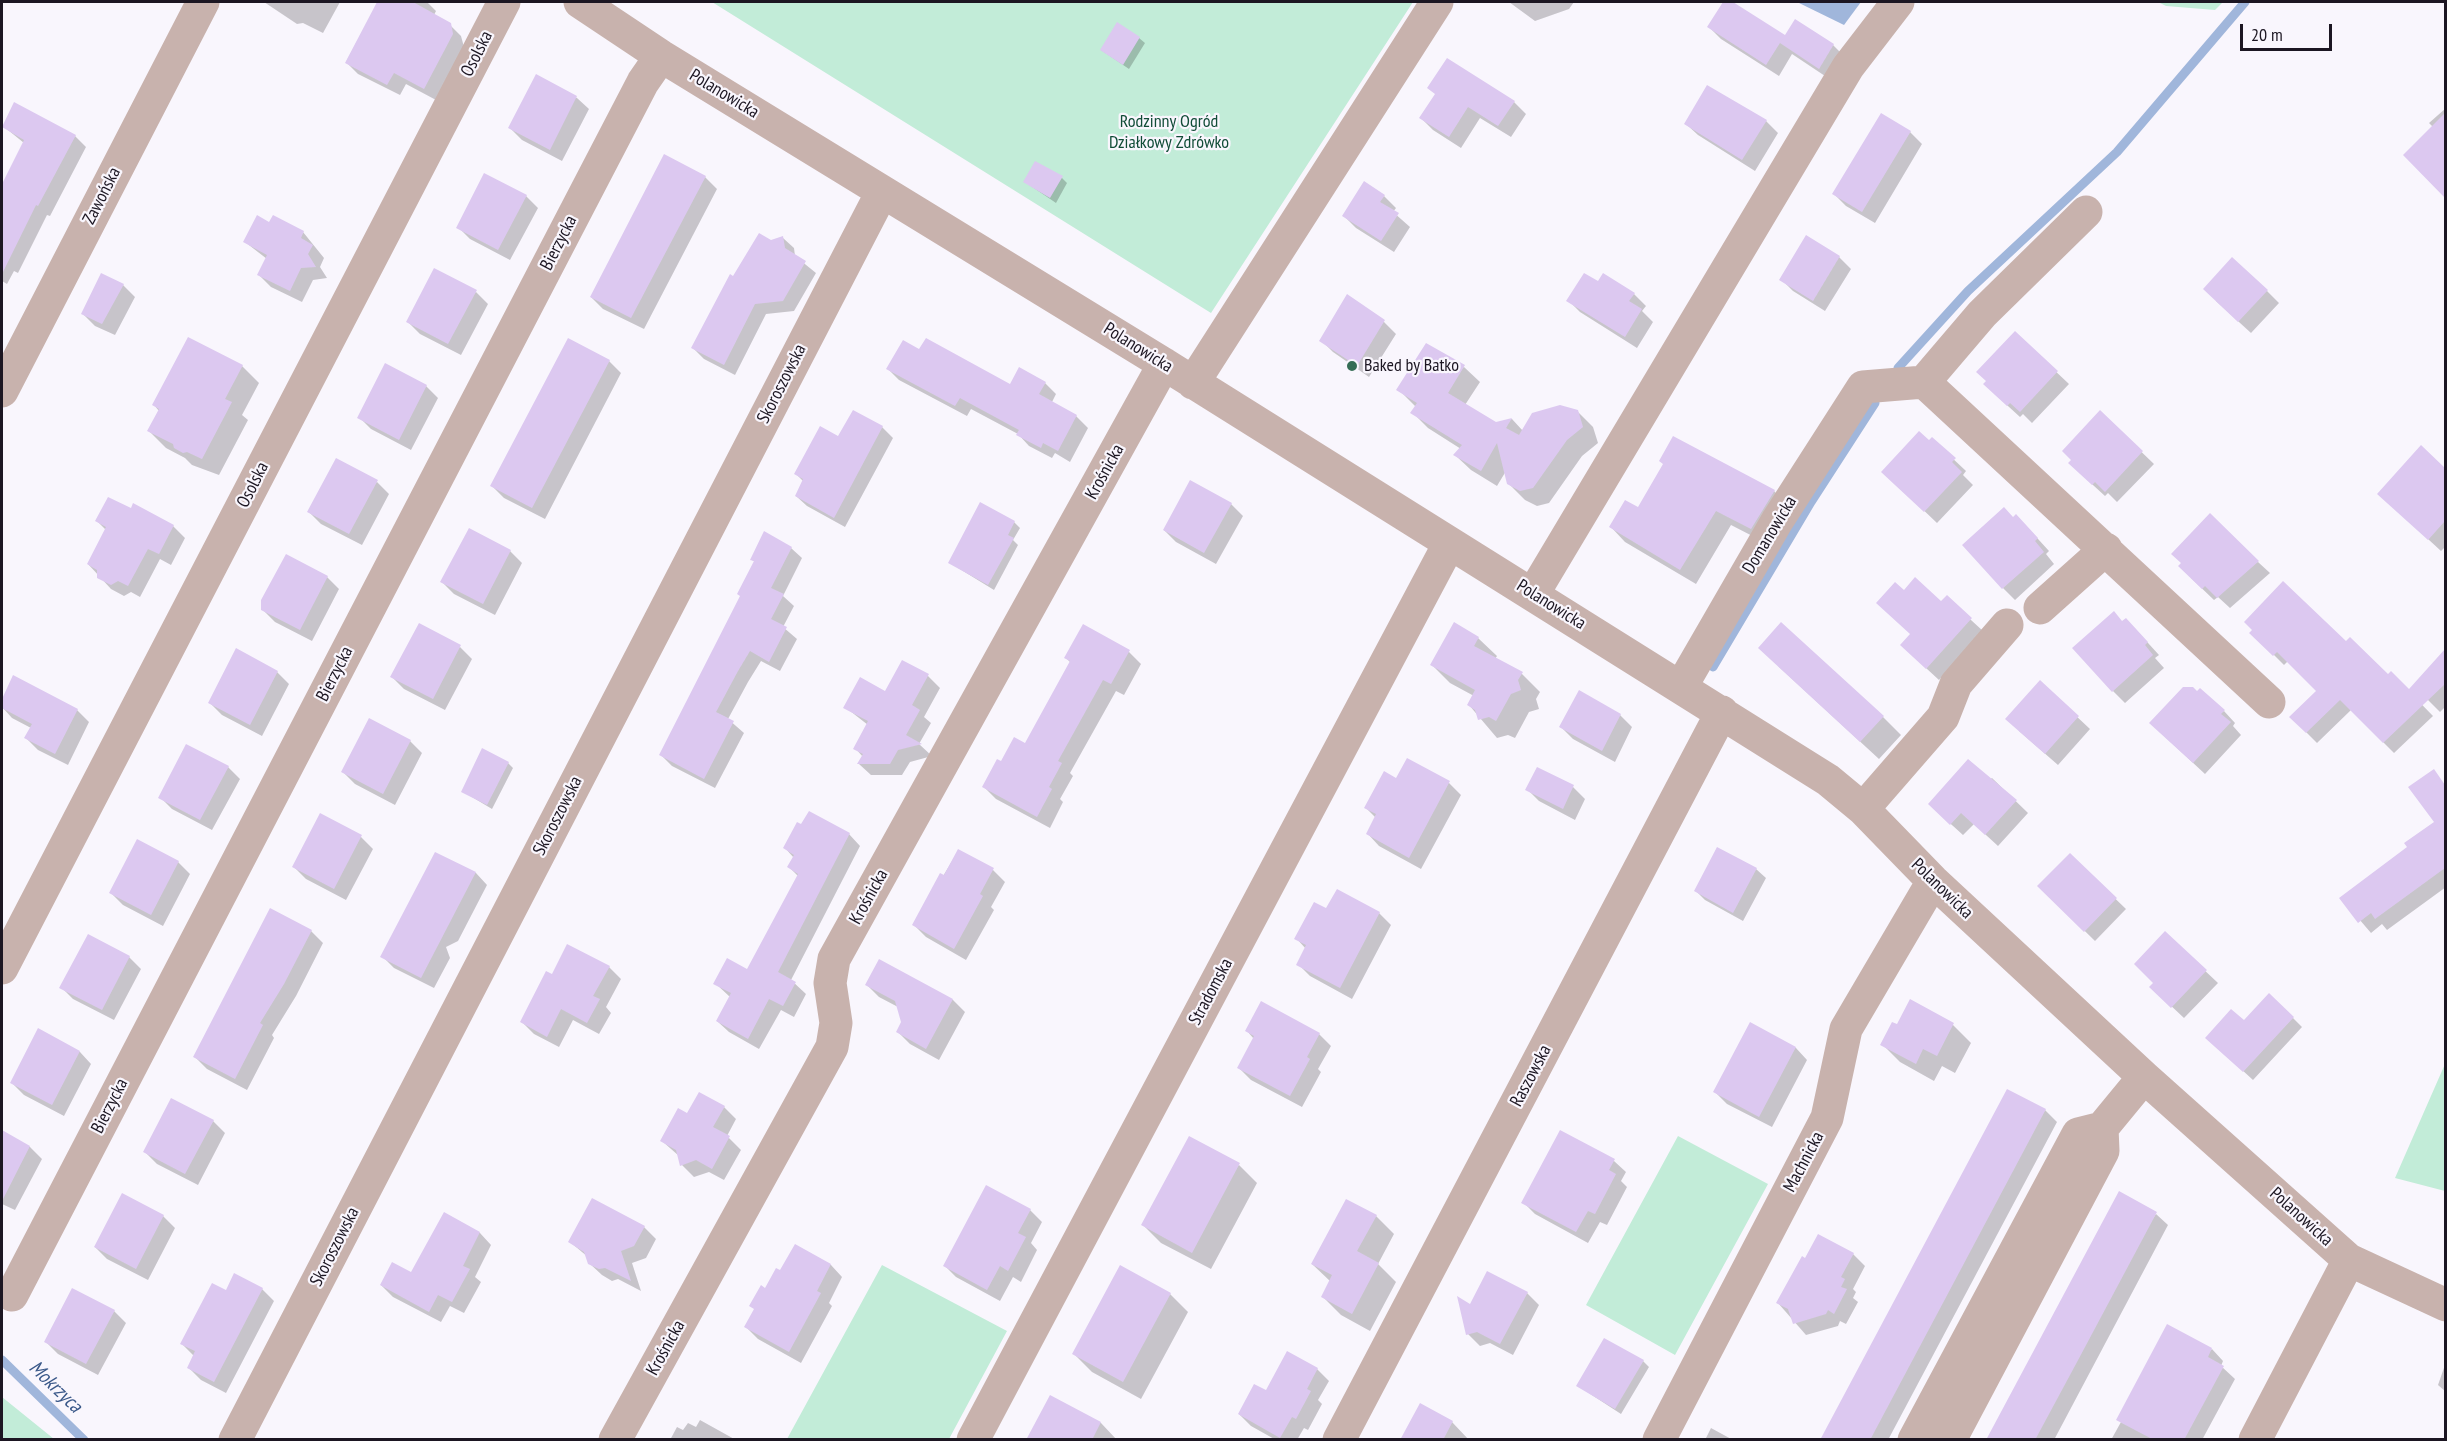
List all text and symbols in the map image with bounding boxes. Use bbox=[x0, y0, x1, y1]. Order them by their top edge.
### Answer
scale bar bbox=[2243, 12, 2334, 50]
text: 20 m bbox=[2251, 23, 2283, 46]
street label: Osolska bbox=[456, 28, 498, 80]
street label: Polanowicka bbox=[685, 65, 763, 123]
park label: Rodzinny Ogród Działkowy Zdrówko bbox=[1109, 111, 1229, 154]
street label: Zawońska bbox=[78, 164, 126, 228]
street label: Bierzycka bbox=[536, 212, 582, 274]
street label: Polanowicka bbox=[1099, 318, 1177, 378]
street label: Skoroszowska bbox=[753, 341, 811, 427]
place label: Baked by Batko bbox=[1364, 355, 1459, 377]
marker: Baked by Batko bbox=[1345, 359, 1359, 373]
street label: Krośnicka bbox=[1081, 441, 1129, 503]
street label: Osolska bbox=[232, 459, 274, 511]
street label: Domanowicka bbox=[1738, 492, 1802, 578]
street label: Polanowicka bbox=[1512, 575, 1590, 635]
street label: Bierzycka bbox=[312, 643, 358, 705]
street label: Skoroszowska bbox=[529, 773, 587, 859]
street label: Polanowicka bbox=[1907, 854, 1977, 924]
street label: Krośnicka bbox=[845, 866, 893, 928]
street label: Stradomska bbox=[1184, 955, 1238, 1029]
street label: Raszowska bbox=[1506, 1041, 1556, 1111]
street label: Bierzycka bbox=[87, 1075, 133, 1137]
street label: Machnicka bbox=[1779, 1128, 1829, 1196]
street label: Polanowicka bbox=[2265, 1183, 2337, 1251]
street label: Skoroszowska bbox=[306, 1204, 364, 1290]
street label: Krośnicka bbox=[642, 1317, 690, 1379]
water label: Mokrzyca bbox=[24, 1356, 86, 1418]

